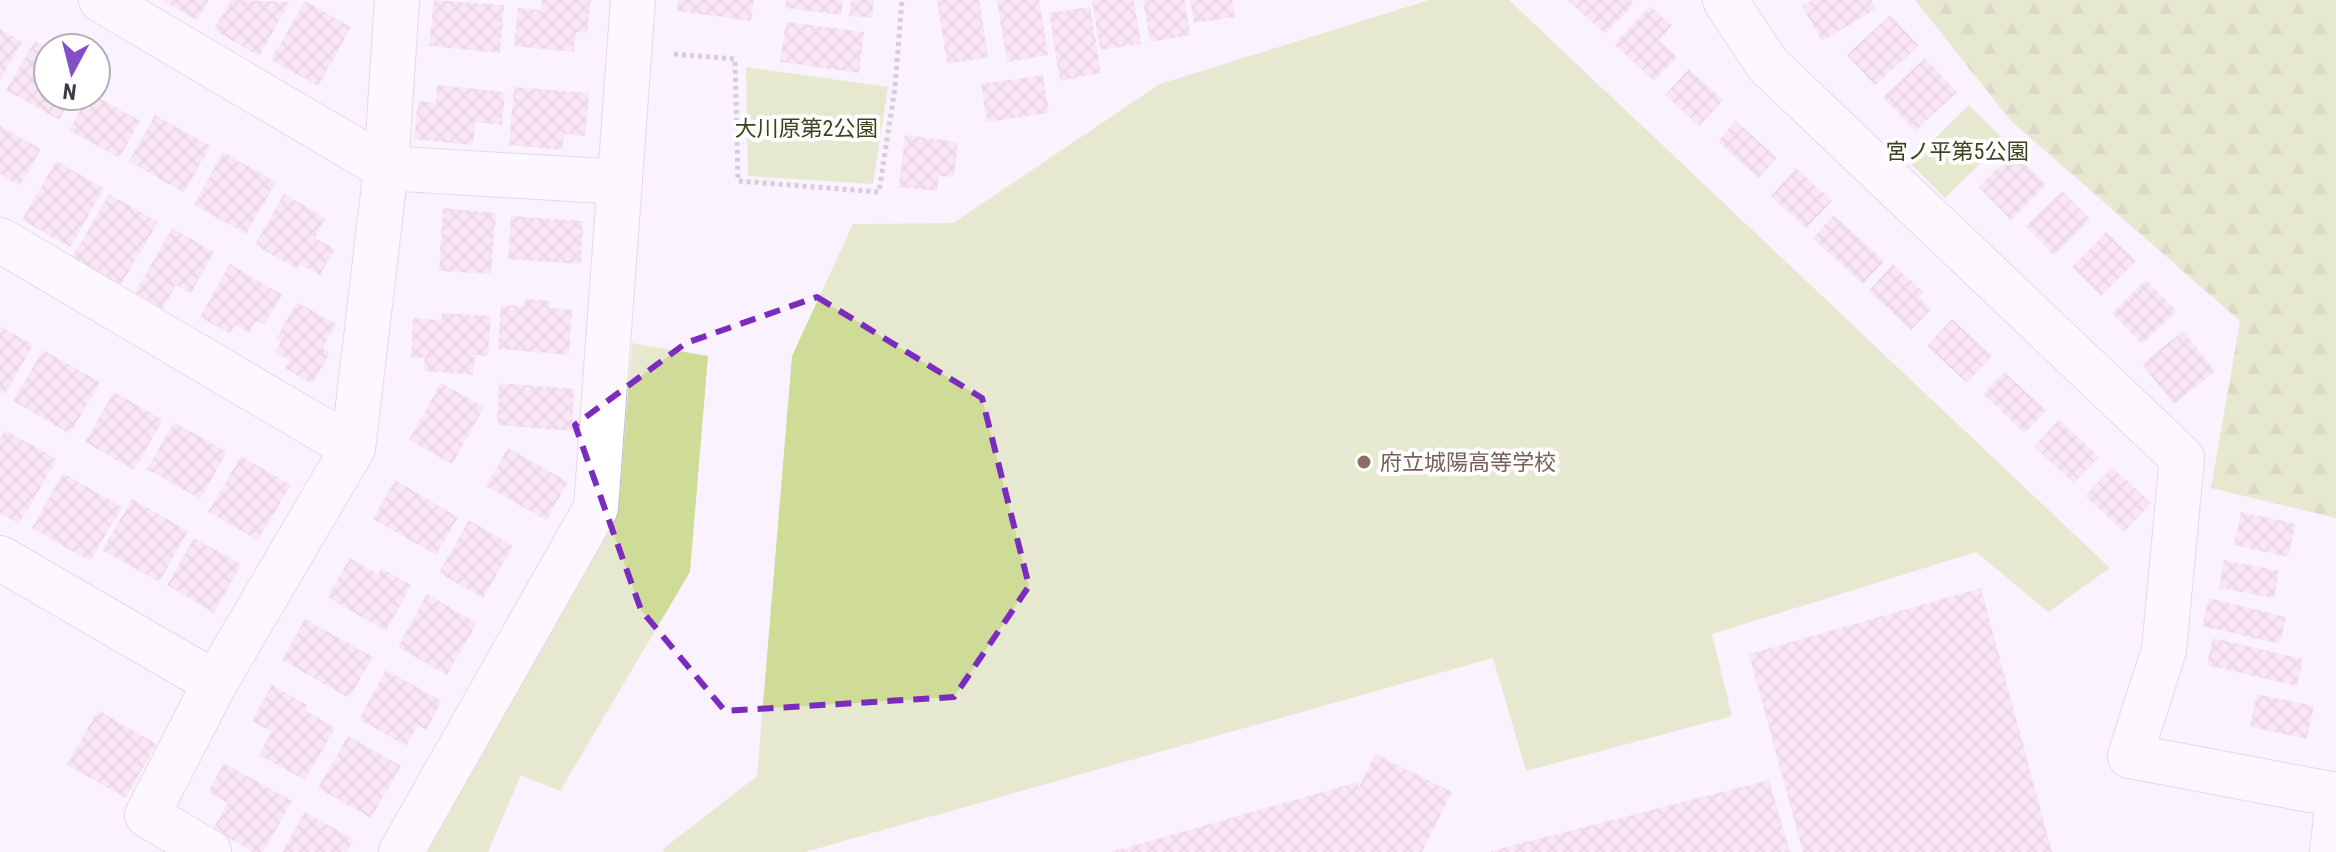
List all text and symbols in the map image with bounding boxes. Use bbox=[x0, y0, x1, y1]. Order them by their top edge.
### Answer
north arrow bbox=[32, 32, 112, 112]
text: N bbox=[61, 78, 78, 105]
park label: 大川原第2公園 bbox=[735, 116, 877, 141]
park label: 宮ノ平第5公園 bbox=[1886, 139, 2028, 164]
place label: 府立城陽高等学校 bbox=[1380, 450, 1556, 475]
marker: 府立城陽高等学校 bbox=[1355, 453, 1373, 471]

